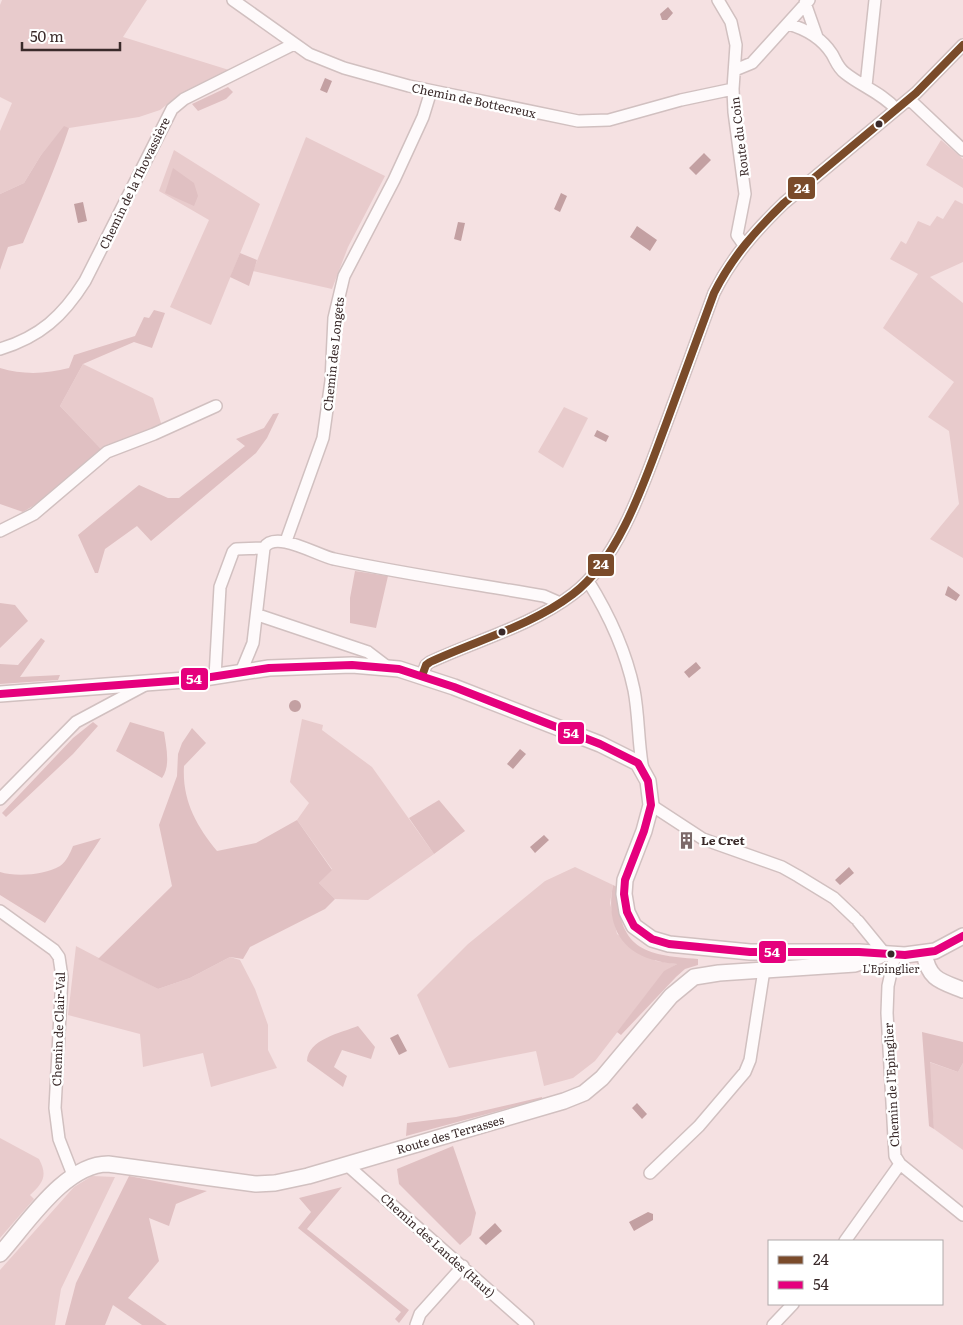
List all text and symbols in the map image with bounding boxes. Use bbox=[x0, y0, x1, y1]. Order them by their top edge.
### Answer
scale bar bbox=[22, 20, 120, 52]
text: 50 m bbox=[30, 24, 64, 47]
street label: Chemin de Bottecreux bbox=[410, 78, 538, 122]
street label: Route du Coin bbox=[725, 96, 753, 178]
street label: Chemin de la Thovassière bbox=[94, 114, 174, 252]
unlabelled marker bbox=[874, 119, 884, 129]
line badge: 24 bbox=[787, 176, 816, 200]
text: 24 bbox=[794, 177, 811, 197]
street label: Chemin des Longets bbox=[318, 296, 348, 412]
line badge: 24 bbox=[587, 553, 615, 577]
text: 24 bbox=[593, 553, 610, 573]
unlabelled marker bbox=[497, 627, 507, 637]
line badge: 54 bbox=[180, 667, 209, 691]
text: 54 bbox=[186, 668, 203, 688]
line badge: 54 bbox=[557, 721, 585, 745]
text: 54 bbox=[563, 722, 580, 742]
building icon: Le Cret bbox=[677, 830, 697, 850]
place label: Le Cret bbox=[701, 831, 745, 849]
line badge: 54 bbox=[758, 940, 787, 964]
text: 54 bbox=[764, 941, 781, 961]
marker: L'Epinglier bbox=[886, 949, 896, 959]
place label: L'Epinglier bbox=[863, 960, 920, 976]
street label: Chemin de Clair-Val bbox=[47, 971, 69, 1087]
street label: Chemin de l'Epinglier bbox=[879, 1022, 903, 1148]
street label: Route des Terrasses bbox=[394, 1110, 506, 1158]
street label: Chemin des Landes (Haut) bbox=[377, 1189, 499, 1301]
legend bbox=[768, 1240, 943, 1305]
text: 24 bbox=[813, 1247, 829, 1270]
text: 54 bbox=[813, 1272, 829, 1295]

